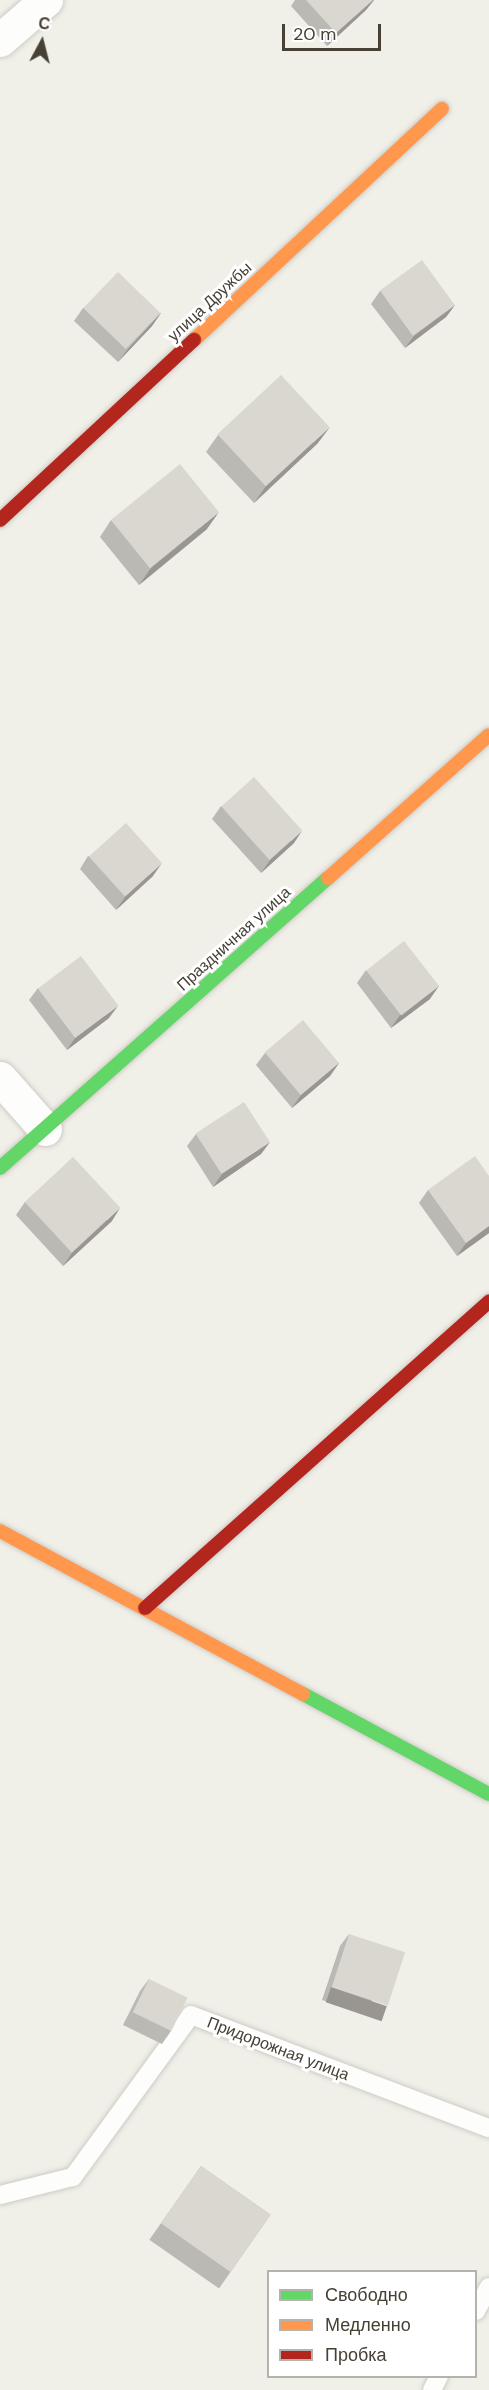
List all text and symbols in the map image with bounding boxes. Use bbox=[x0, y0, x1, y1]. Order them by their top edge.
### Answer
north arrow bbox=[12, 12, 72, 72]
scale bar bbox=[285, 12, 384, 50]
text: С bbox=[37, 13, 51, 35]
text: 20 m bbox=[293, 22, 336, 46]
street label: улица Дружбы bbox=[164, 258, 256, 346]
street label: Праздничная улица bbox=[173, 883, 295, 995]
street label: Придорожная улица bbox=[204, 2013, 352, 2085]
legend bbox=[267, 2270, 477, 2378]
text: Свободно bbox=[325, 2283, 408, 2307]
text: Медленно bbox=[325, 2313, 411, 2337]
text: Пробка bbox=[325, 2343, 387, 2367]

